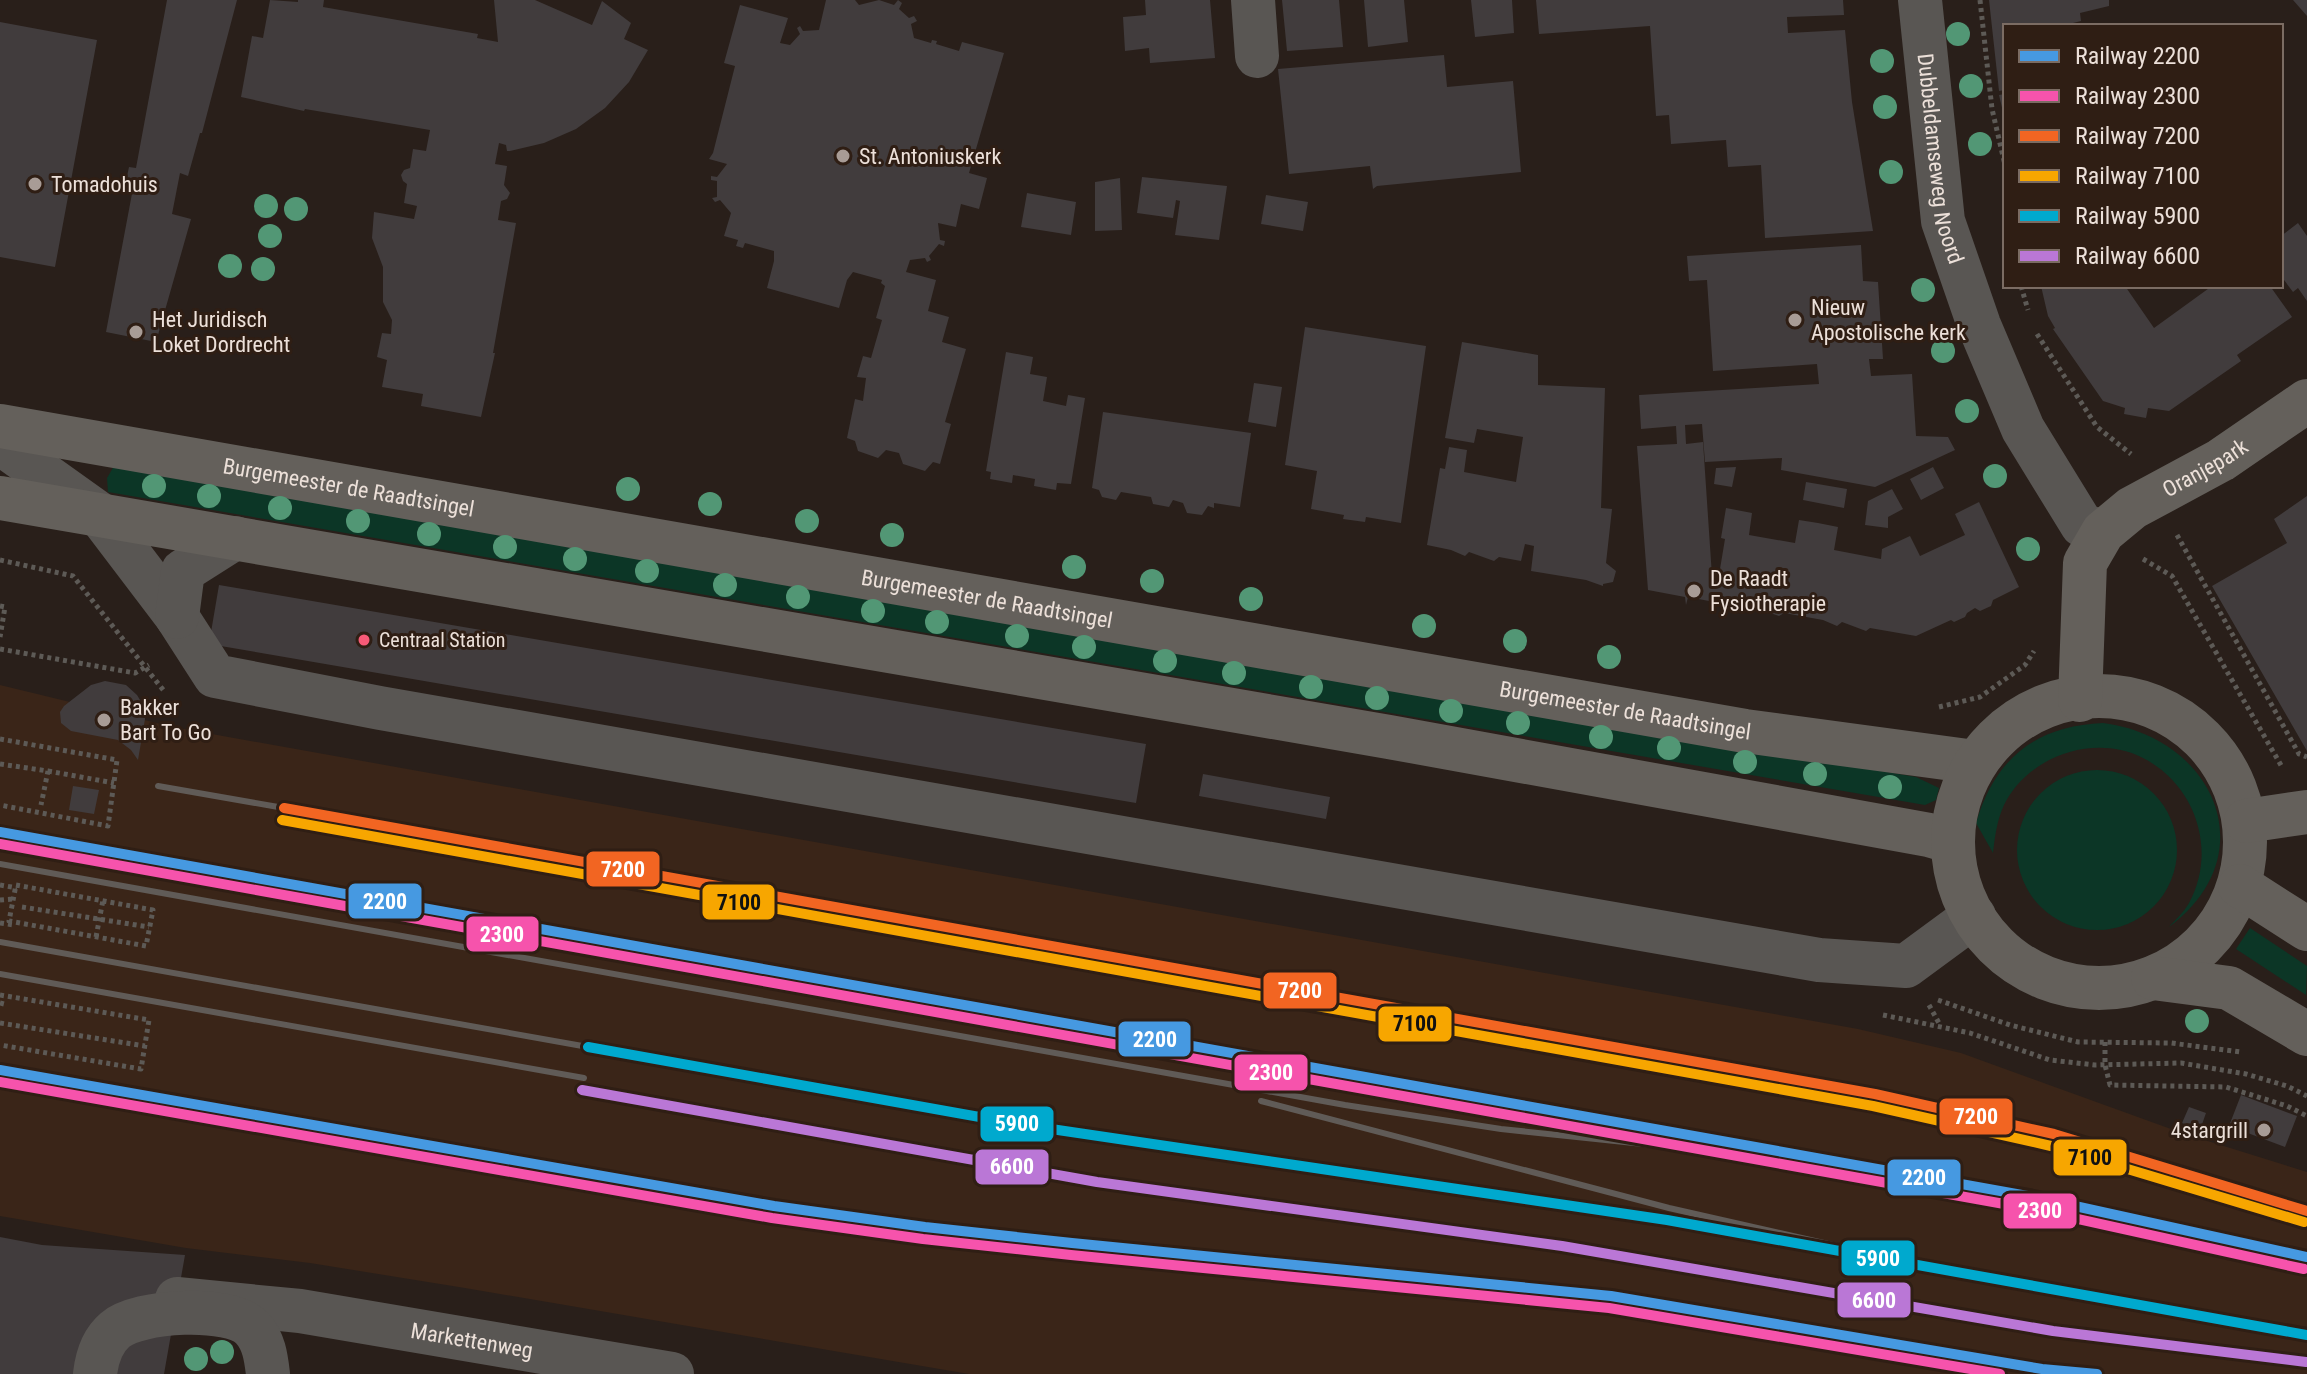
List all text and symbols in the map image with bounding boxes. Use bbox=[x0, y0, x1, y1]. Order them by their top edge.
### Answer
legend bbox=[2003, 24, 2283, 288]
text: Railway 2200 bbox=[2075, 42, 2200, 70]
street label: Dubbeldamseweg Noord bbox=[1913, 52, 1969, 267]
text: Railway 2300 bbox=[2075, 82, 2200, 110]
text: Railway 7200 bbox=[2075, 122, 2200, 150]
place label: St. Antoniuskerk bbox=[859, 144, 1002, 169]
marker: St. Antoniuskerk bbox=[834, 147, 852, 165]
text: Railway 7100 bbox=[2075, 162, 2200, 190]
place label: Tomadohuis bbox=[51, 172, 158, 197]
marker: Tomadohuis bbox=[26, 175, 44, 193]
text: Railway 5900 bbox=[2075, 202, 2200, 230]
text: Railway 6600 bbox=[2075, 242, 2200, 270]
place label: Nieuw Apostolische kerk bbox=[1811, 295, 1966, 345]
place label: Het Juridisch Loket Dordrecht bbox=[152, 307, 290, 357]
marker: Nieuw Apostolische kerk bbox=[1786, 311, 1804, 329]
marker: Het Juridisch Loket Dordrecht bbox=[127, 323, 145, 341]
street label: Oranjepark bbox=[2158, 433, 2252, 502]
street label: Burgemeester de Raadtsingel bbox=[221, 453, 476, 521]
street label: Burgemeester de Raadtsingel bbox=[859, 564, 1115, 633]
place label: De Raadt Fysiotherapie bbox=[1710, 566, 1826, 616]
marker: De Raadt Fysiotherapie bbox=[1685, 582, 1703, 600]
place label: Centraal Station bbox=[379, 628, 505, 652]
marker: Centraal Station bbox=[356, 632, 372, 648]
street label: Burgemeester de Raadtsingel bbox=[1498, 676, 1753, 744]
place label: Bakker Bart To Go bbox=[120, 695, 211, 745]
marker: Bakker Bart To Go bbox=[95, 711, 113, 729]
line badge: 7200 bbox=[585, 850, 661, 888]
text: 7200 bbox=[601, 857, 645, 882]
line badge: 2200 bbox=[347, 882, 423, 920]
line badge: 7100 bbox=[701, 883, 776, 921]
text: 2200 bbox=[363, 889, 407, 914]
text: 7100 bbox=[717, 890, 761, 915]
line badge: 2300 bbox=[465, 915, 540, 953]
text: 2300 bbox=[480, 922, 524, 947]
line badge: 7200 bbox=[1262, 971, 1338, 1010]
text: 7200 bbox=[1278, 978, 1322, 1003]
line badge: 7100 bbox=[1377, 1005, 1453, 1043]
text: 7100 bbox=[1393, 1011, 1437, 1036]
line badge: 2200 bbox=[1117, 1020, 1192, 1058]
text: 2200 bbox=[1133, 1027, 1177, 1052]
line badge: 2300 bbox=[1233, 1053, 1309, 1092]
text: 2300 bbox=[1249, 1060, 1293, 1085]
line badge: 7200 bbox=[1938, 1097, 2014, 1136]
text: 7200 bbox=[1954, 1104, 1998, 1129]
line badge: 5900 bbox=[979, 1105, 1055, 1143]
text: 5900 bbox=[995, 1111, 1039, 1136]
place label: 4stargrill bbox=[2171, 1118, 2248, 1143]
marker: 4stargrill bbox=[2255, 1121, 2273, 1139]
line badge: 7100 bbox=[2052, 1138, 2128, 1177]
text: 7100 bbox=[2068, 1145, 2112, 1170]
line badge: 6600 bbox=[974, 1148, 1050, 1186]
text: 6600 bbox=[990, 1154, 1034, 1179]
line badge: 2200 bbox=[1886, 1158, 1962, 1197]
text: 2200 bbox=[1902, 1165, 1946, 1190]
line badge: 2300 bbox=[2002, 1192, 2078, 1230]
text: 2300 bbox=[2018, 1198, 2062, 1223]
line badge: 5900 bbox=[1840, 1239, 1916, 1277]
text: 5900 bbox=[1856, 1246, 1900, 1271]
line badge: 6600 bbox=[1836, 1281, 1912, 1319]
text: 6600 bbox=[1852, 1288, 1896, 1313]
street label: Markettenweg bbox=[409, 1317, 535, 1363]

